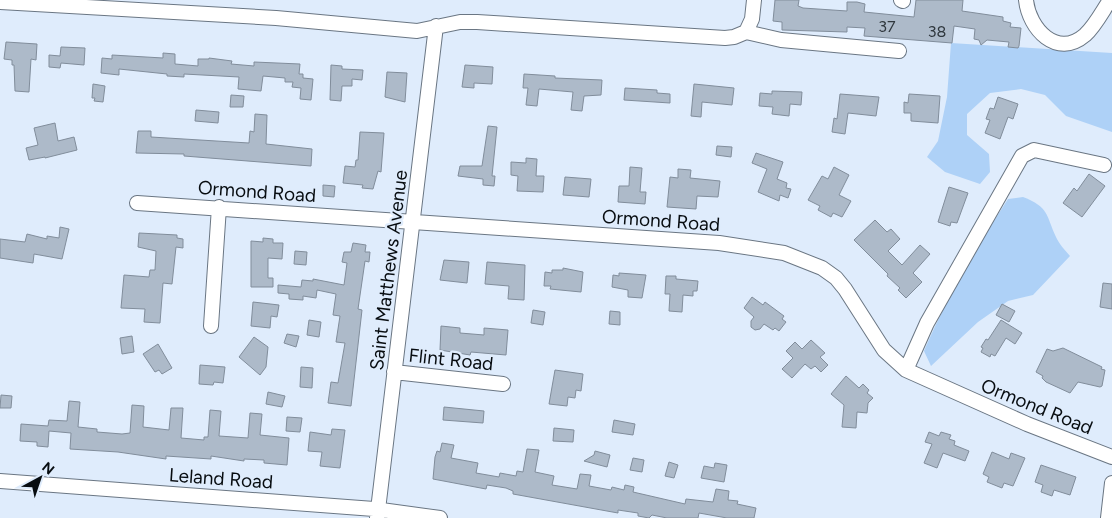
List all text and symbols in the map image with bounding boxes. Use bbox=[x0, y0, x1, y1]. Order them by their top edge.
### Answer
house number: 37 bbox=[878, 17, 896, 36]
house number: 38 bbox=[928, 22, 946, 41]
street label: Saint Matthews Avenue bbox=[365, 169, 412, 372]
street label: Ormond Road bbox=[197, 176, 317, 207]
street label: Ormond Road bbox=[601, 205, 721, 236]
street label: Flint Road bbox=[407, 344, 494, 375]
street label: Ormond Road bbox=[978, 374, 1096, 439]
north arrow bbox=[15, 453, 65, 503]
text: N bbox=[38, 458, 58, 478]
street label: Leland Road bbox=[168, 463, 274, 494]

